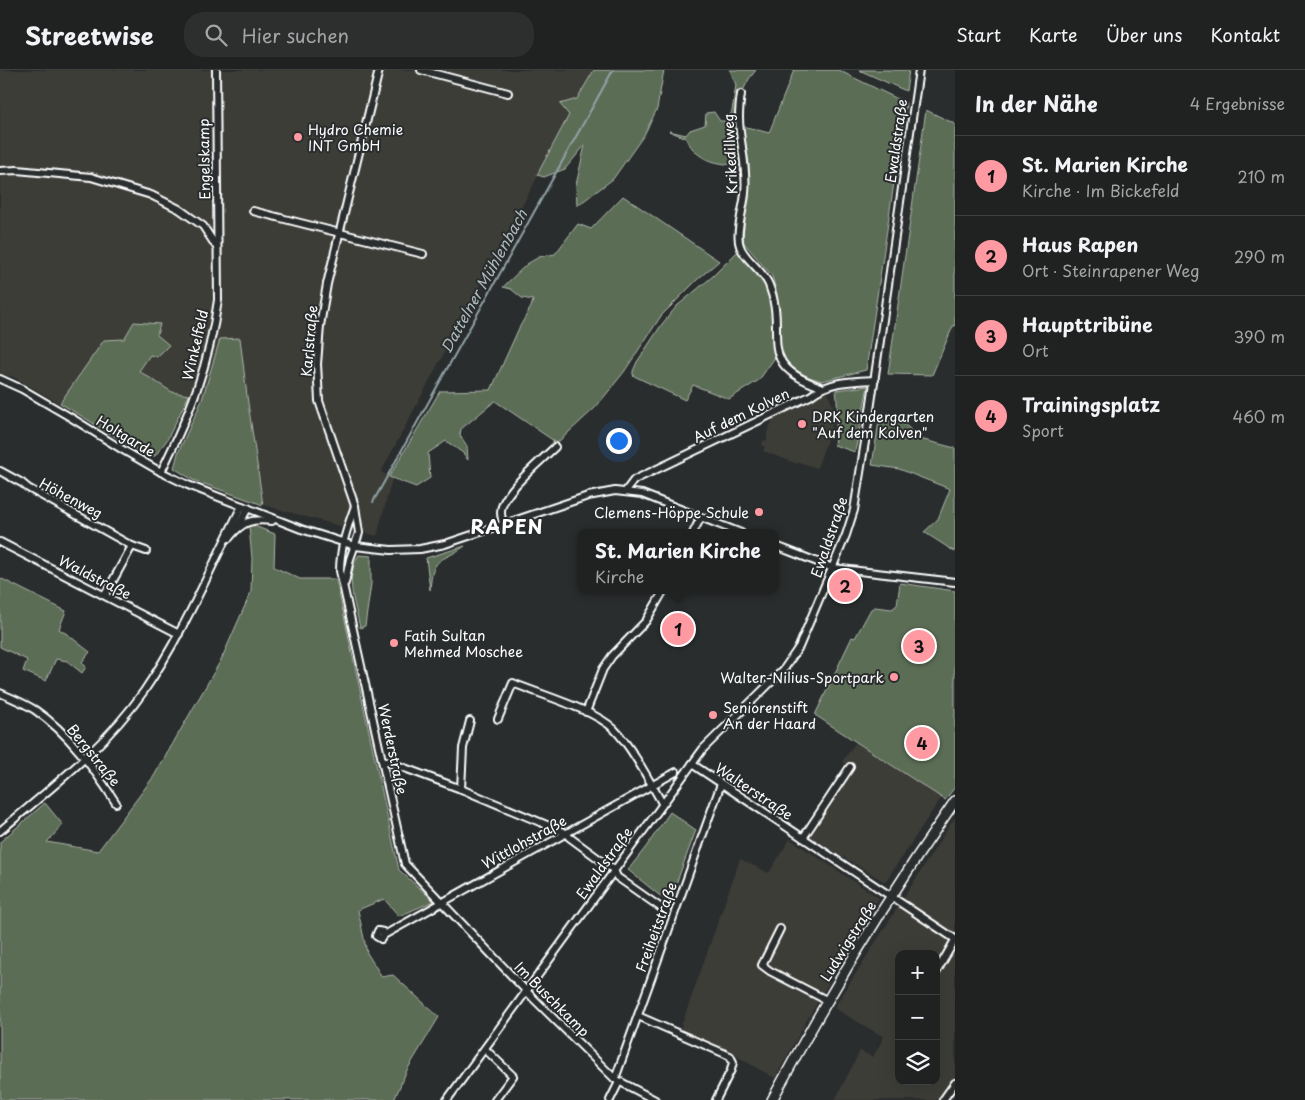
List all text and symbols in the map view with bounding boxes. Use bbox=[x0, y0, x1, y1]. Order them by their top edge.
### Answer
search box bbox=[184, 12, 534, 57]
text: Streetwise bbox=[25, 17, 154, 53]
icon: search bbox=[202, 21, 230, 49]
text: Hier suchen bbox=[242, 21, 349, 49]
text: Start bbox=[956, 21, 1001, 48]
text: Karte bbox=[1029, 21, 1078, 48]
text: Über uns bbox=[1106, 21, 1182, 48]
text: Kontakt bbox=[1210, 21, 1280, 48]
text: In der Nähe bbox=[975, 87, 1097, 119]
text: 4 Ergebnisse bbox=[1190, 91, 1285, 115]
street label: Ewaldstraße bbox=[880, 98, 912, 184]
street label: Krikedillweg bbox=[717, 113, 743, 195]
street label: Engelskamp bbox=[193, 118, 215, 200]
place label: Hydro Chemie INT GmbH bbox=[308, 119, 403, 156]
marker: Hydro Chemie INT GmbH bbox=[292, 131, 304, 143]
text: St. Marien Kirche bbox=[1022, 150, 1188, 178]
text: 1 bbox=[987, 164, 995, 188]
text: 210 m bbox=[1237, 164, 1285, 188]
text: Kirche · Im Bickefeld bbox=[1022, 178, 1180, 202]
water label: Dattelner Mühlenbach bbox=[434, 205, 532, 357]
text: Haus Rapen bbox=[1022, 230, 1138, 258]
text: 2 bbox=[985, 244, 997, 268]
text: 290 m bbox=[1234, 244, 1285, 268]
text: Ort · Steinrapener Weg bbox=[1022, 258, 1200, 282]
street label: Karlstraße bbox=[295, 304, 323, 378]
street label: Winkelfeld bbox=[177, 308, 213, 382]
text: Haupttribüne bbox=[1022, 310, 1153, 338]
text: 3 bbox=[986, 324, 996, 348]
text: 390 m bbox=[1234, 324, 1285, 348]
text: Ort bbox=[1022, 338, 1049, 362]
street label: Auf dem Kolven bbox=[689, 383, 793, 447]
text: Trainingsplatz bbox=[1022, 390, 1160, 418]
text: 4 bbox=[986, 404, 996, 428]
text: 460 m bbox=[1233, 404, 1285, 428]
place label: DRK Kindergarten "Auf dem Kolven" bbox=[812, 406, 934, 443]
street label: Holtgarde bbox=[93, 410, 159, 462]
marker: DRK Kindergarten "Auf dem Kolven" bbox=[796, 418, 808, 430]
text: Sport bbox=[1022, 418, 1064, 442]
your location bbox=[606, 428, 632, 454]
street label: Höhenweg bbox=[36, 473, 106, 523]
street label: Ewaldstraße bbox=[805, 494, 853, 580]
place label: Clemens-Höppe Schule bbox=[594, 502, 749, 523]
marker: Clemens-Höppe Schule bbox=[753, 506, 765, 518]
district label: RAPEN bbox=[470, 512, 544, 540]
popup bbox=[577, 529, 779, 594]
text: St. Marien Kirche bbox=[595, 536, 761, 564]
street label: Waldstraße bbox=[55, 550, 135, 604]
text: Kirche bbox=[595, 564, 644, 588]
pin: 2 bbox=[829, 567, 861, 605]
pin: 1 bbox=[662, 610, 694, 648]
place label: Fatih Sultan Mehmed Moschee bbox=[404, 625, 523, 662]
pin: 3 bbox=[903, 627, 935, 665]
marker: Fatih Sultan Mehmed Moschee bbox=[388, 637, 400, 649]
place label: Walter-Nilius-Sportpark bbox=[720, 667, 884, 688]
marker: Walter-Nilius-Sportpark bbox=[888, 671, 900, 683]
place label: Seniorenstift An der Haard bbox=[723, 697, 816, 734]
street label: Werderstraße bbox=[373, 702, 413, 796]
marker: Seniorenstift An der Haard bbox=[707, 709, 719, 721]
street label: Bergstraße bbox=[62, 719, 126, 791]
pin: 4 bbox=[906, 724, 938, 762]
street label: Walterstraße bbox=[711, 757, 797, 825]
street label: Wittlohstraße bbox=[478, 810, 570, 874]
street label: Ewaldstraße bbox=[571, 823, 637, 903]
street label: Freiheitstraße bbox=[630, 879, 682, 975]
street label: Ludwigstraße bbox=[815, 897, 881, 985]
map controls bbox=[895, 950, 940, 1085]
button: + bbox=[895, 950, 940, 995]
street label: Im Buschkamp bbox=[510, 957, 594, 1041]
button: − bbox=[895, 995, 940, 1040]
button: layers bbox=[895, 1040, 940, 1085]

